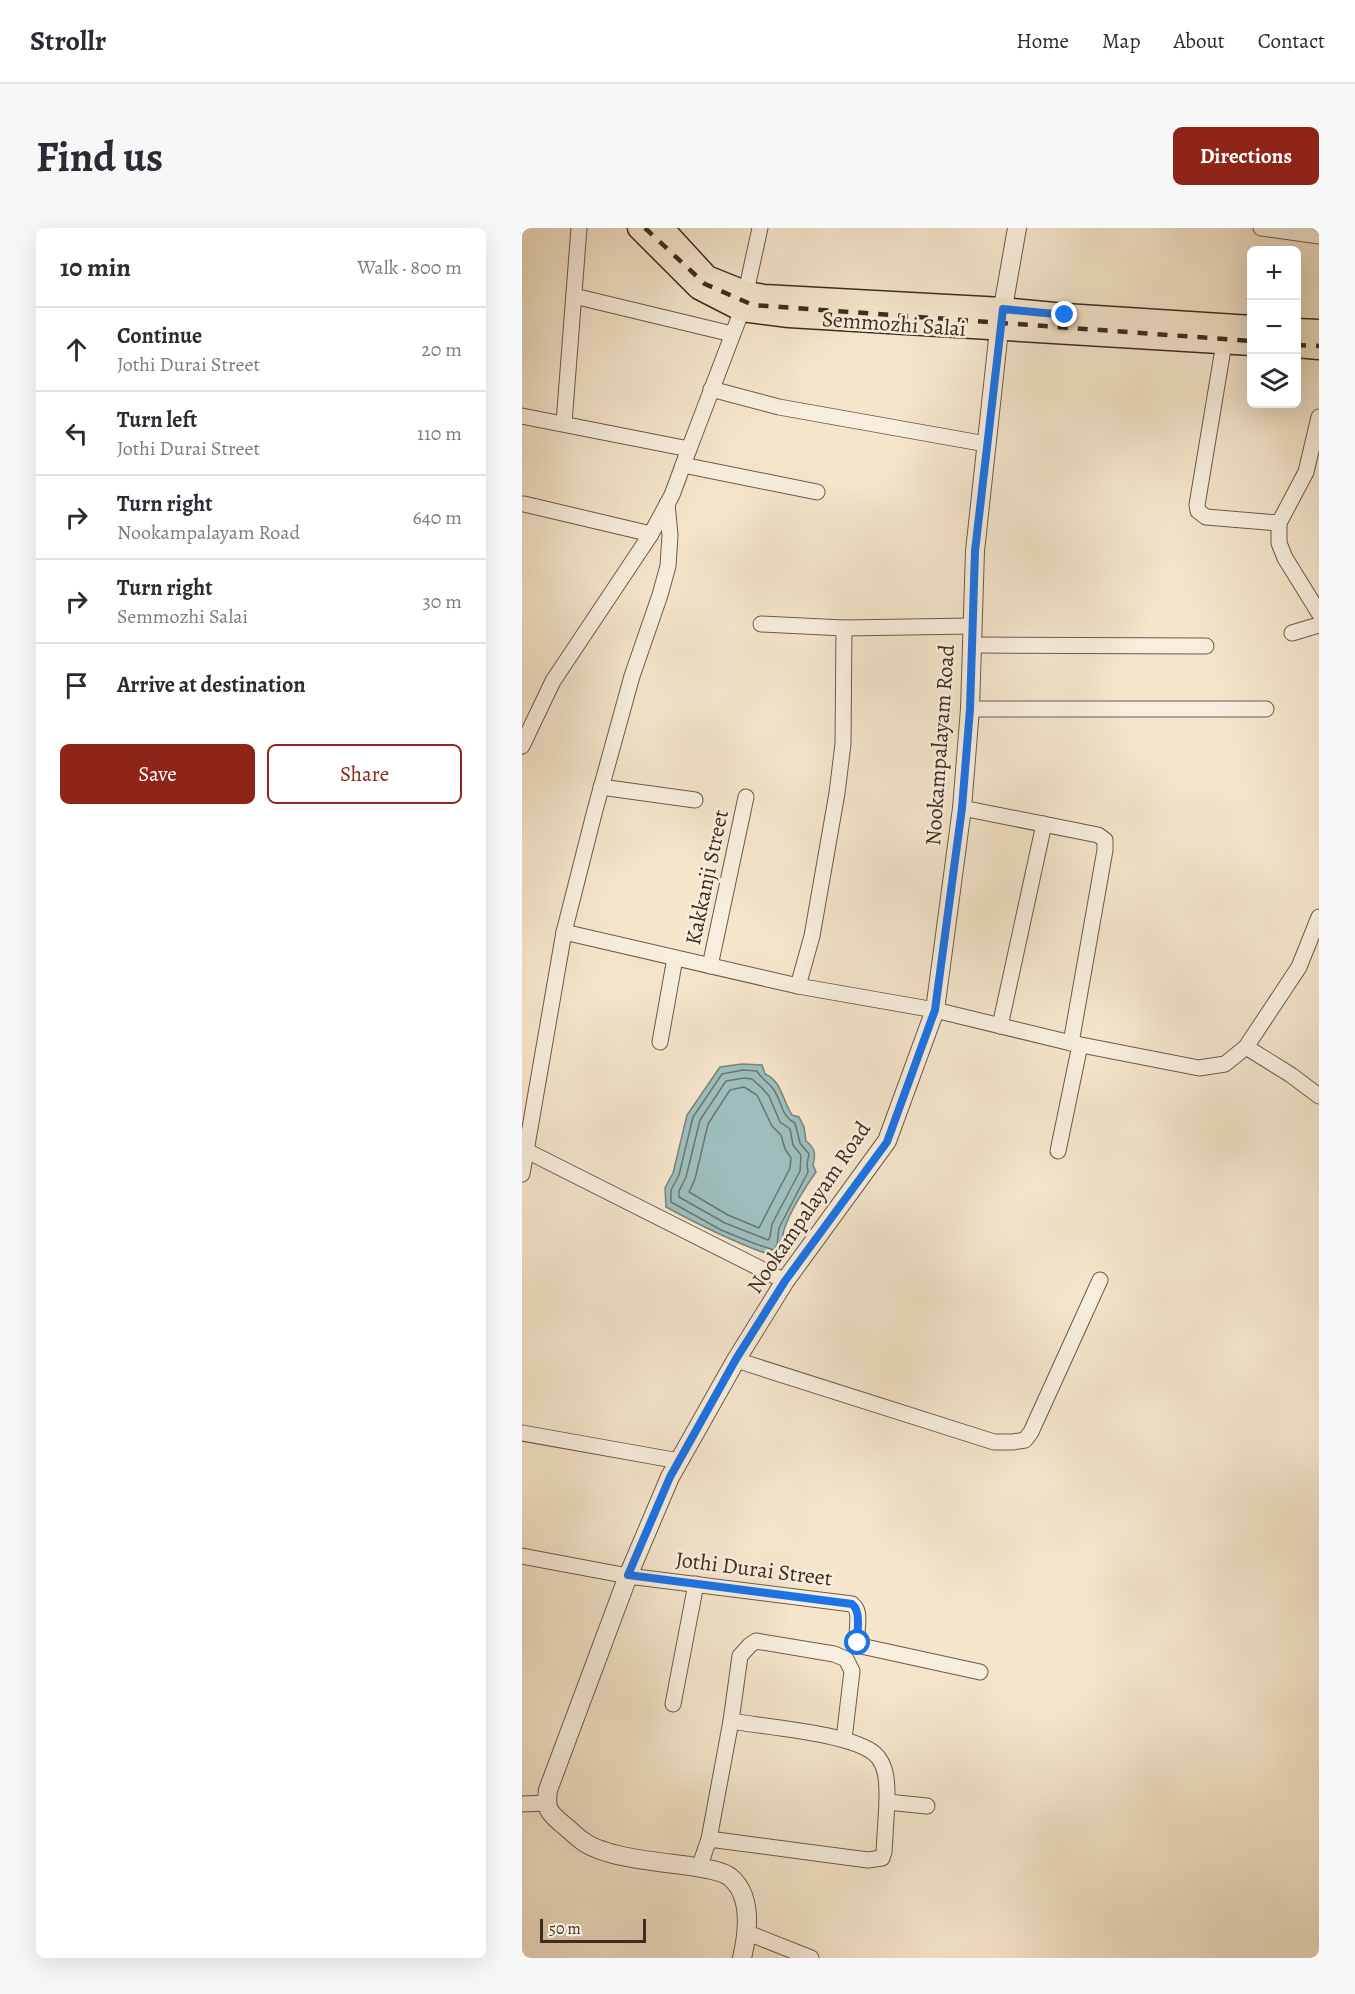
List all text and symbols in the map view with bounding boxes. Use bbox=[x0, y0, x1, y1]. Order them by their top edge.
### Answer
text: Strollr bbox=[30, 22, 106, 60]
text: Home bbox=[1016, 27, 1069, 55]
text: Map bbox=[1102, 27, 1140, 55]
text: About bbox=[1173, 27, 1225, 55]
text: Contact bbox=[1258, 27, 1325, 55]
button: Directions bbox=[1173, 127, 1319, 185]
text: Find us bbox=[36, 128, 163, 185]
map controls bbox=[1247, 246, 1301, 408]
button: + bbox=[1247, 246, 1301, 300]
text: 10 min bbox=[60, 250, 131, 285]
text: Walk · 800 m bbox=[357, 254, 462, 281]
button: − bbox=[1247, 300, 1301, 354]
route end bbox=[1051, 301, 1077, 327]
street label: Semmozhi Salai bbox=[821, 304, 967, 344]
text: Continue bbox=[117, 321, 202, 351]
icon: ahead bbox=[60, 333, 93, 366]
text: 20 m bbox=[421, 336, 462, 363]
text: Jothi Durai Street bbox=[117, 351, 260, 378]
button: layers bbox=[1247, 354, 1301, 408]
text: Turn left bbox=[117, 405, 197, 435]
icon: left bbox=[60, 417, 93, 450]
text: 110 m bbox=[417, 420, 462, 447]
text: Jothi Durai Street bbox=[117, 435, 260, 462]
text: Turn right bbox=[117, 489, 213, 519]
icon: right bbox=[60, 501, 93, 534]
text: 640 m bbox=[412, 504, 462, 531]
text: Nookampalayam Road bbox=[117, 519, 300, 546]
text: Turn right bbox=[117, 573, 213, 603]
icon: right bbox=[60, 585, 93, 618]
text: 30 m bbox=[422, 588, 462, 615]
text: Semmozhi Salai bbox=[117, 603, 248, 630]
street label: Nookampalayam Road bbox=[918, 643, 962, 847]
icon: arrive bbox=[60, 669, 93, 702]
text: Arrive at destination bbox=[117, 670, 306, 700]
button: Save bbox=[60, 744, 255, 804]
button: Share bbox=[267, 744, 462, 804]
street label: Kakkanji Street bbox=[678, 807, 736, 948]
street label: Nookampalayam Road bbox=[740, 1115, 878, 1300]
street label: Jothi Durai Street bbox=[674, 1545, 834, 1593]
route start bbox=[844, 1629, 870, 1655]
scale bar bbox=[540, 1916, 646, 1944]
text: 50 m bbox=[549, 1918, 581, 1940]

